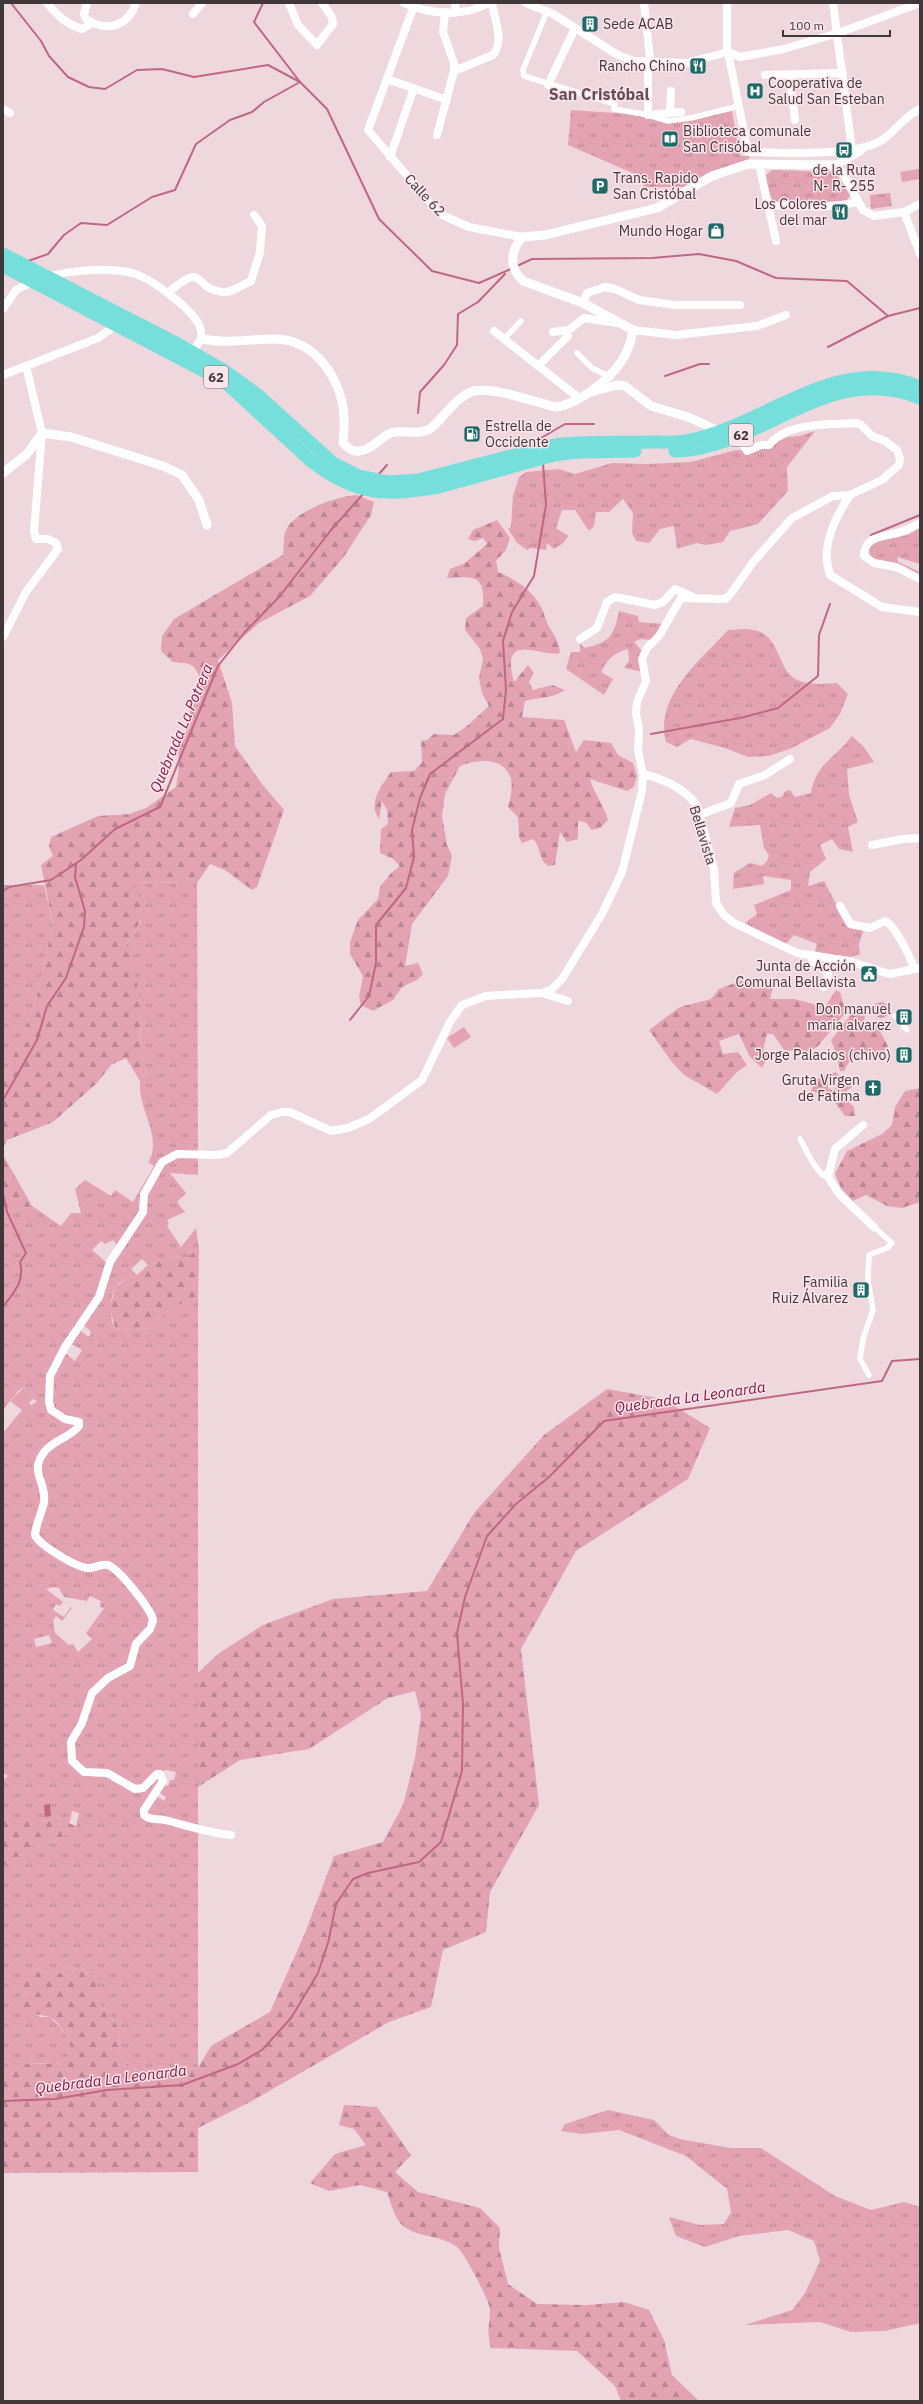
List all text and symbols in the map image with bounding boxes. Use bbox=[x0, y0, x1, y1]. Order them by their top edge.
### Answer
scale bar bbox=[783, 12, 890, 38]
building icon: Sede ACAB bbox=[580, 14, 600, 34]
place label: Sede ACAB bbox=[603, 15, 674, 33]
text: 100 m bbox=[789, 18, 824, 33]
restaurant icon: Rancho Chino bbox=[688, 56, 708, 76]
place label: Rancho Chino bbox=[599, 57, 685, 75]
place label: Cooperativa de Salud San Esteban bbox=[768, 74, 885, 108]
hospital icon: Cooperativa de Salud San Esteban bbox=[745, 81, 765, 101]
district label: San Cristóbal bbox=[549, 84, 649, 104]
place label: Biblioteca comunale San Crisóbal bbox=[683, 122, 811, 156]
library icon: Biblioteca comunale San Crisóbal bbox=[660, 129, 680, 149]
bus stop icon: de la Ruta N- R- 255 bbox=[834, 140, 854, 160]
place label: de la Ruta N- R- 255 bbox=[813, 161, 876, 195]
place label: Trans. Rapido San Cristóbal bbox=[613, 169, 699, 203]
street label: Calle 62 bbox=[401, 170, 449, 220]
parking icon: Trans. Rapido San Cristóbal bbox=[590, 176, 610, 196]
place label: Los Colores del mar bbox=[754, 195, 827, 229]
restaurant icon: Los Colores del mar bbox=[830, 202, 850, 222]
shop icon: Mundo Hogar bbox=[706, 221, 726, 241]
place label: Mundo Hogar bbox=[619, 222, 703, 240]
road number: 62 bbox=[204, 366, 228, 388]
place label: Estrella de Occidente bbox=[485, 417, 552, 451]
fuel station icon: Estrella de Occidente bbox=[462, 424, 482, 444]
road number: 62 bbox=[729, 424, 753, 446]
water label: Quebrada La Potrera bbox=[145, 661, 217, 795]
street label: Bellavista bbox=[685, 803, 721, 867]
place label: Junta de Acción Comunal Bellavista bbox=[736, 957, 857, 991]
public building icon: Junta de Acción Comunal Bellavista bbox=[859, 964, 879, 984]
place label: Don manuel maria alvarez bbox=[807, 1000, 891, 1034]
building icon: Don manuel maria alvarez bbox=[894, 1007, 914, 1027]
building icon: Jorge Palacios (chivo) bbox=[894, 1045, 914, 1065]
place label: Jorge Palacios (chivo) bbox=[755, 1046, 891, 1064]
place label: Gruta Virgen de Fatima bbox=[782, 1071, 861, 1105]
church icon: Gruta Virgen de Fatima bbox=[863, 1078, 883, 1098]
place label: Familia Ruiz Álvarez bbox=[772, 1273, 849, 1307]
building icon: Familia Ruiz Álvarez bbox=[851, 1280, 871, 1300]
water label: Quebrada La Leonarda bbox=[613, 1377, 767, 1417]
water label: Quebrada La Leonarda bbox=[34, 2060, 188, 2098]

